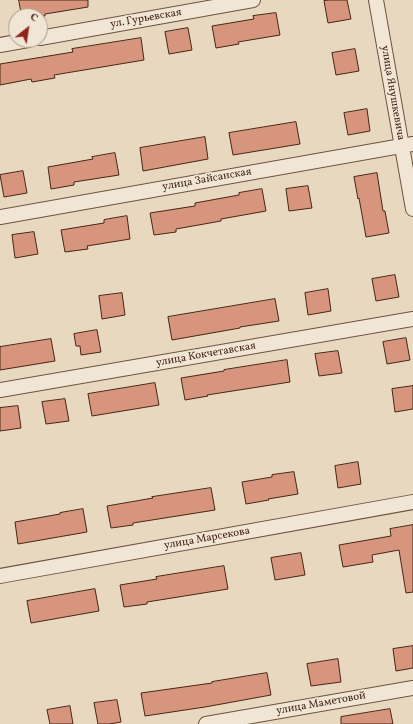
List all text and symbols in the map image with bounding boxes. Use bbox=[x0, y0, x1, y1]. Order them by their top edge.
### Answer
street label: ул. Гурьевская bbox=[109, 6, 183, 32]
north arrow bbox=[8, 8, 48, 48]
text: С bbox=[27, 10, 41, 26]
street label: улица Янушкевича bbox=[377, 45, 407, 141]
street label: улица Зайсанская bbox=[161, 166, 253, 194]
street label: улица Кокчетавская bbox=[155, 340, 257, 370]
street label: улица Марсекова bbox=[163, 525, 251, 553]
street label: улица Маметовой bbox=[275, 690, 367, 718]

